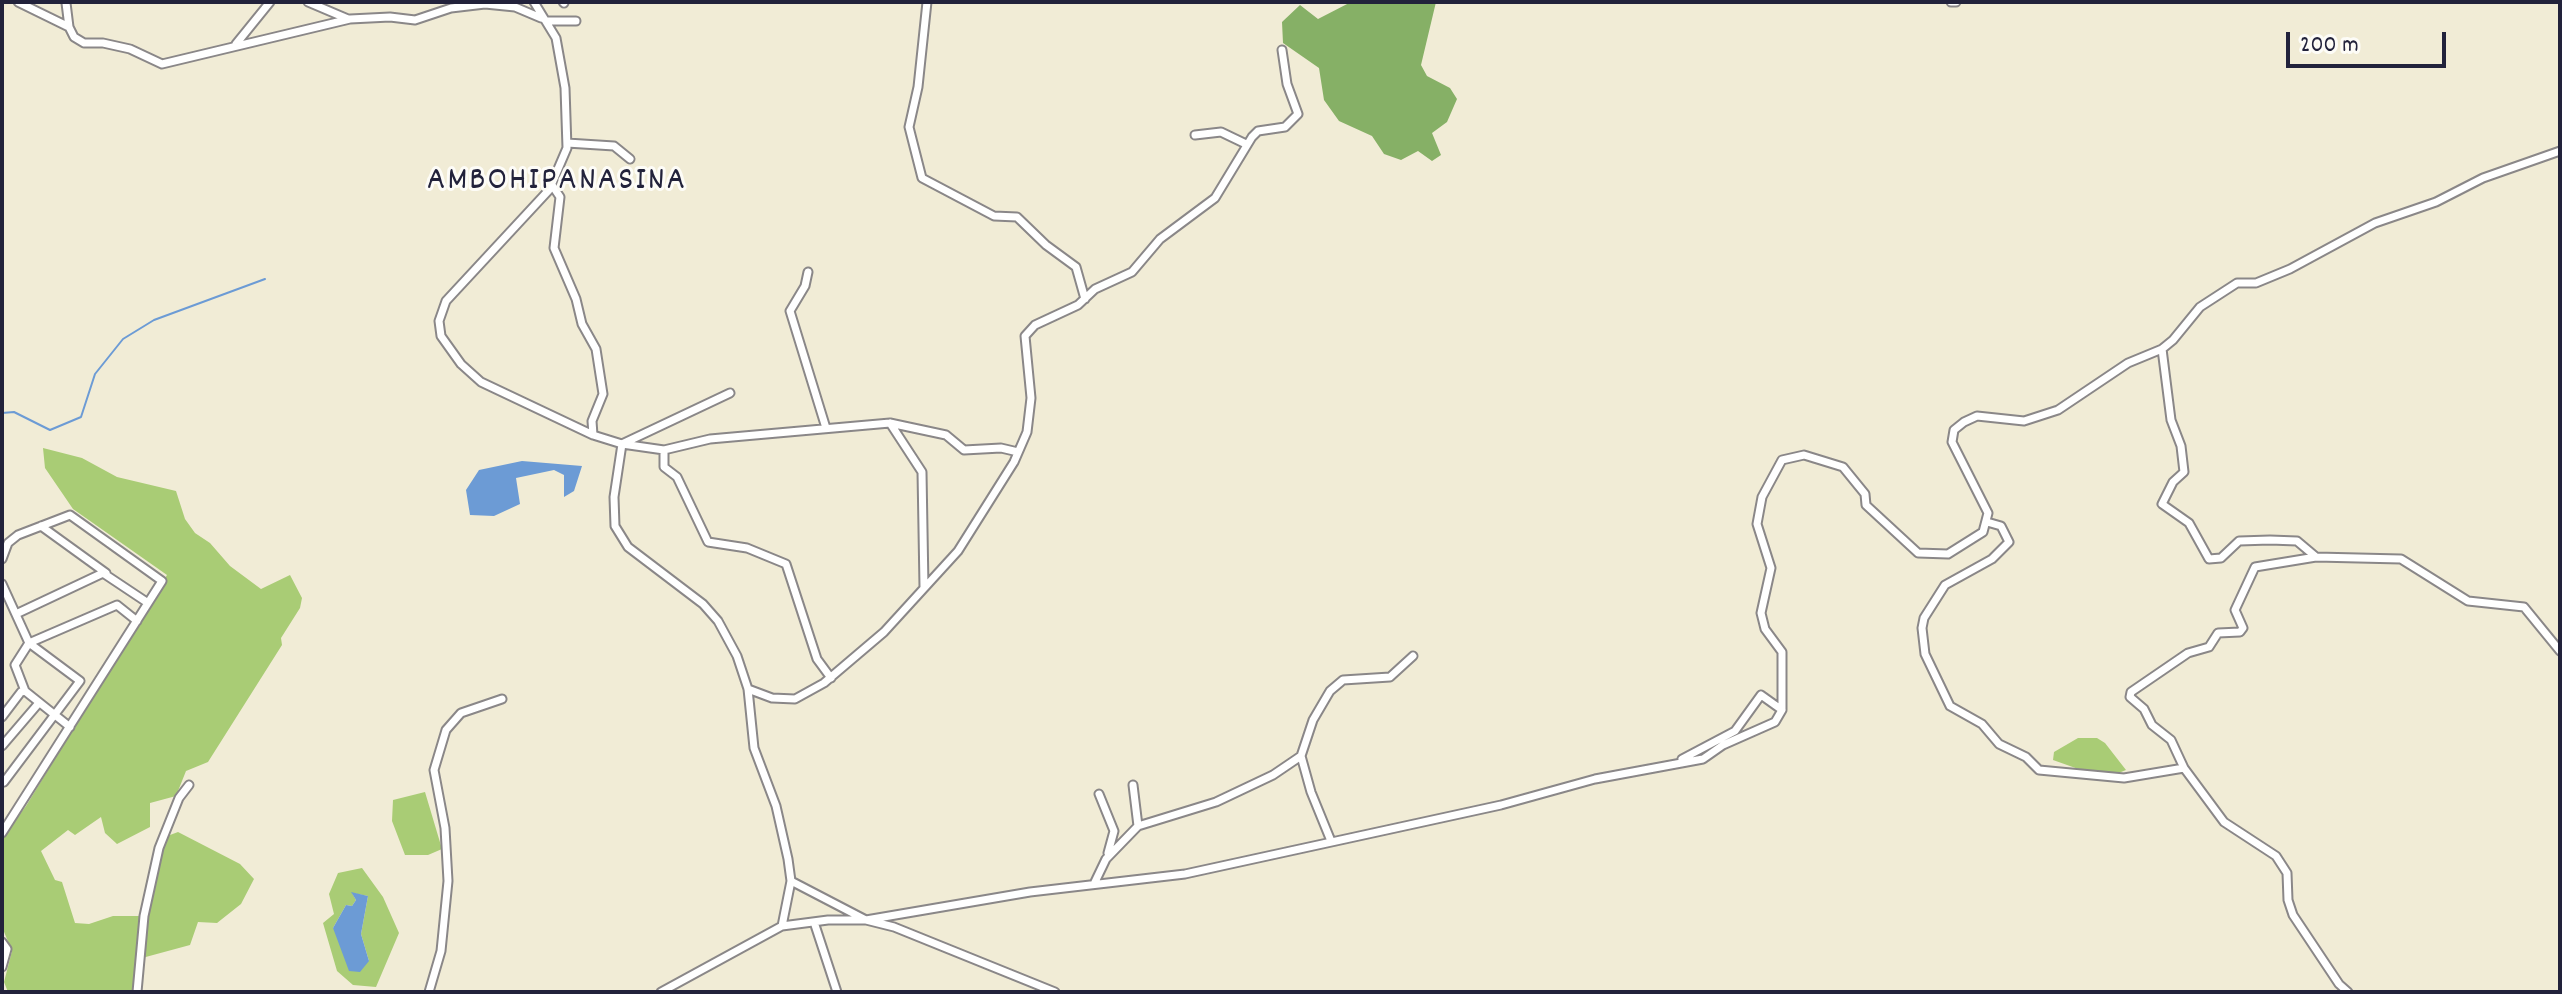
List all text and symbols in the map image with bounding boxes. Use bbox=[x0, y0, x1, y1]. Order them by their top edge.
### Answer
scale bar bbox=[2290, 16, 2450, 66]
text: 200 m bbox=[2300, 29, 2359, 63]
district label: AMBOHIPANASINA bbox=[427, 163, 687, 203]

